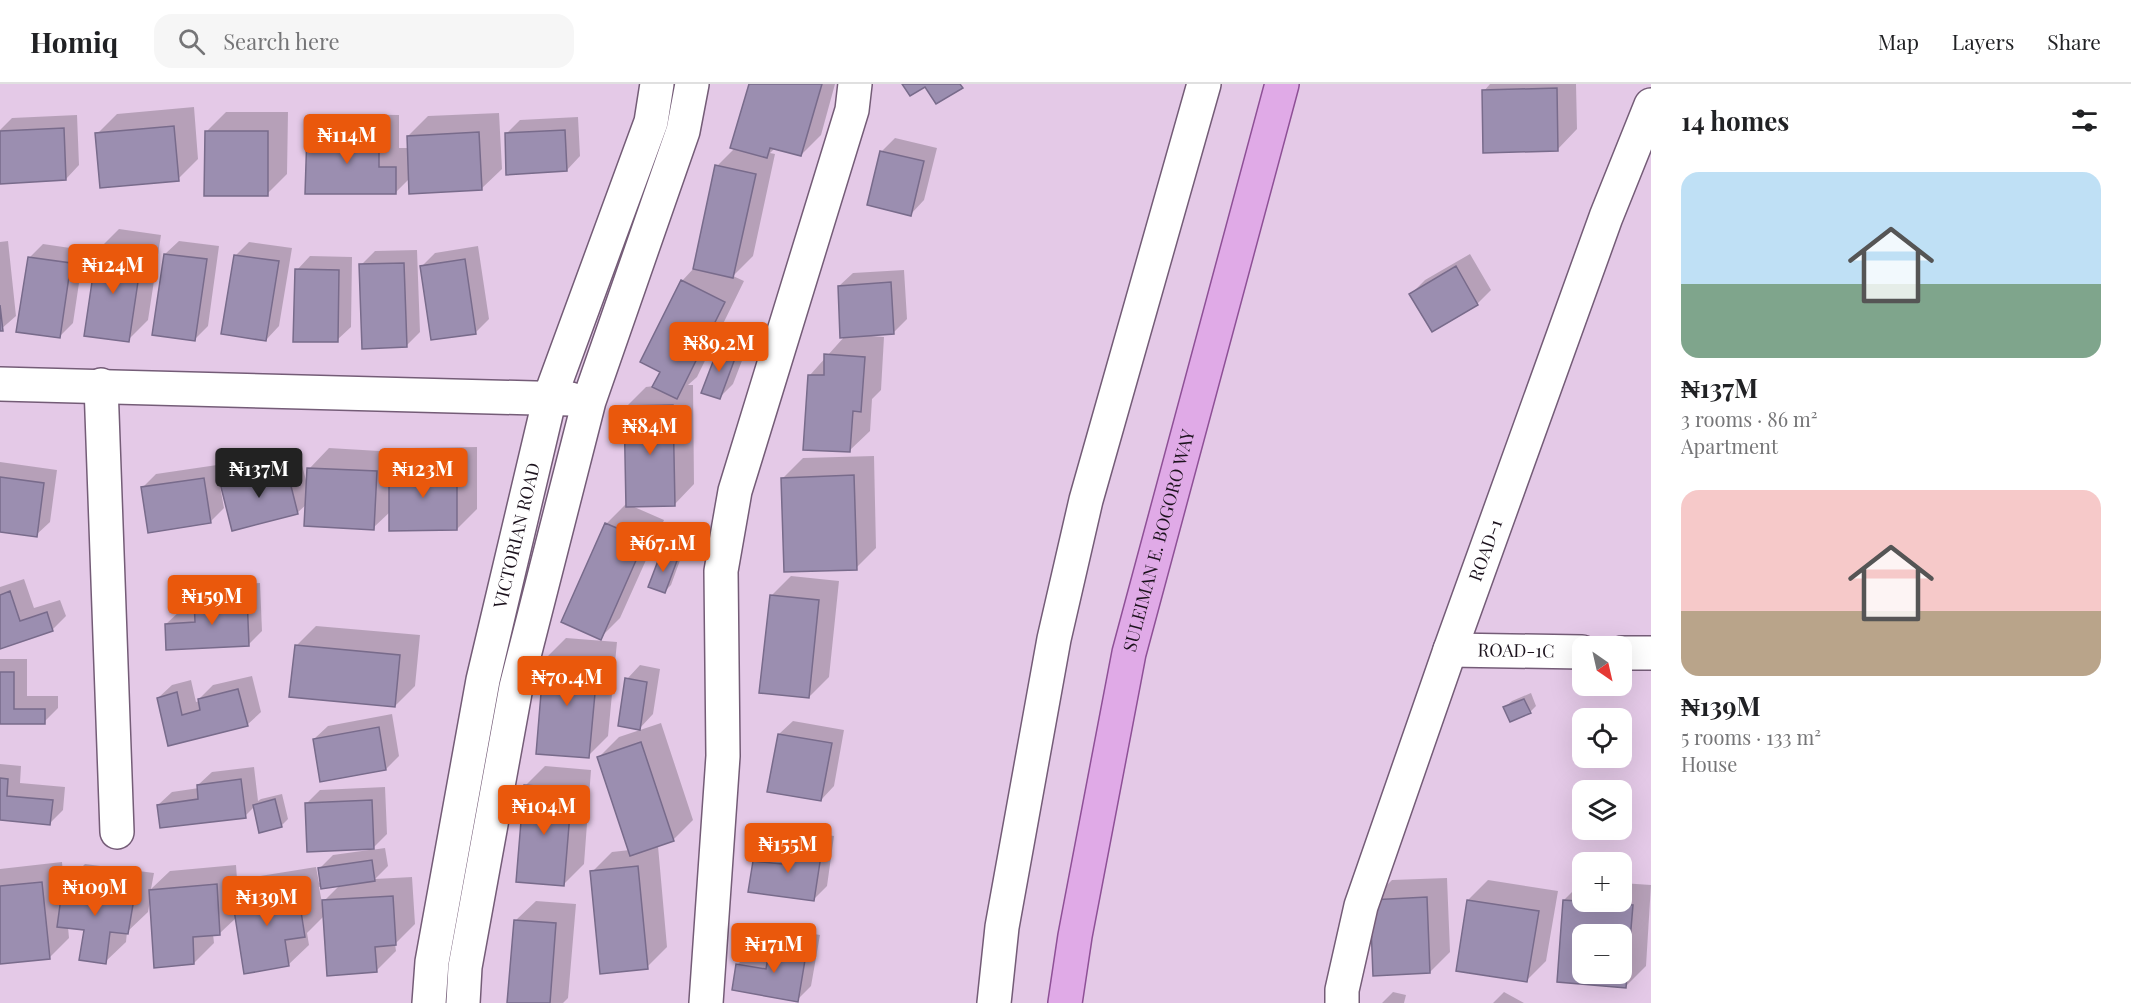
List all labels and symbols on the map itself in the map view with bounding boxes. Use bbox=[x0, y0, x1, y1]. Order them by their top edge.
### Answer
pin: ₦114M bbox=[305, 114, 389, 165]
pin: ₦124M bbox=[71, 244, 155, 295]
pin: ₦89.2M bbox=[670, 322, 768, 373]
pin: ₦84M bbox=[614, 405, 686, 456]
street label: SULEIMAN E. BOGORO WAY bbox=[1117, 426, 1200, 654]
pin: ₦137M bbox=[217, 448, 301, 499]
pin: ₦123M bbox=[381, 448, 465, 499]
street label: VICTORIAN ROAD bbox=[487, 460, 545, 612]
street label: ROAD-1 bbox=[1463, 515, 1507, 584]
pin: ₦67.1M bbox=[614, 522, 712, 573]
pin: ₦159M bbox=[170, 575, 254, 626]
north arrow bbox=[1572, 636, 1632, 696]
street label: ROAD-1C bbox=[1477, 637, 1555, 663]
pin: ₦70.4M bbox=[518, 656, 616, 707]
pin: ₦104M bbox=[502, 785, 586, 836]
pin: ₦155M bbox=[746, 823, 830, 874]
pin: ₦109M bbox=[53, 866, 137, 917]
pin: ₦139M bbox=[225, 876, 309, 927]
pin: ₦171M bbox=[732, 923, 816, 974]

